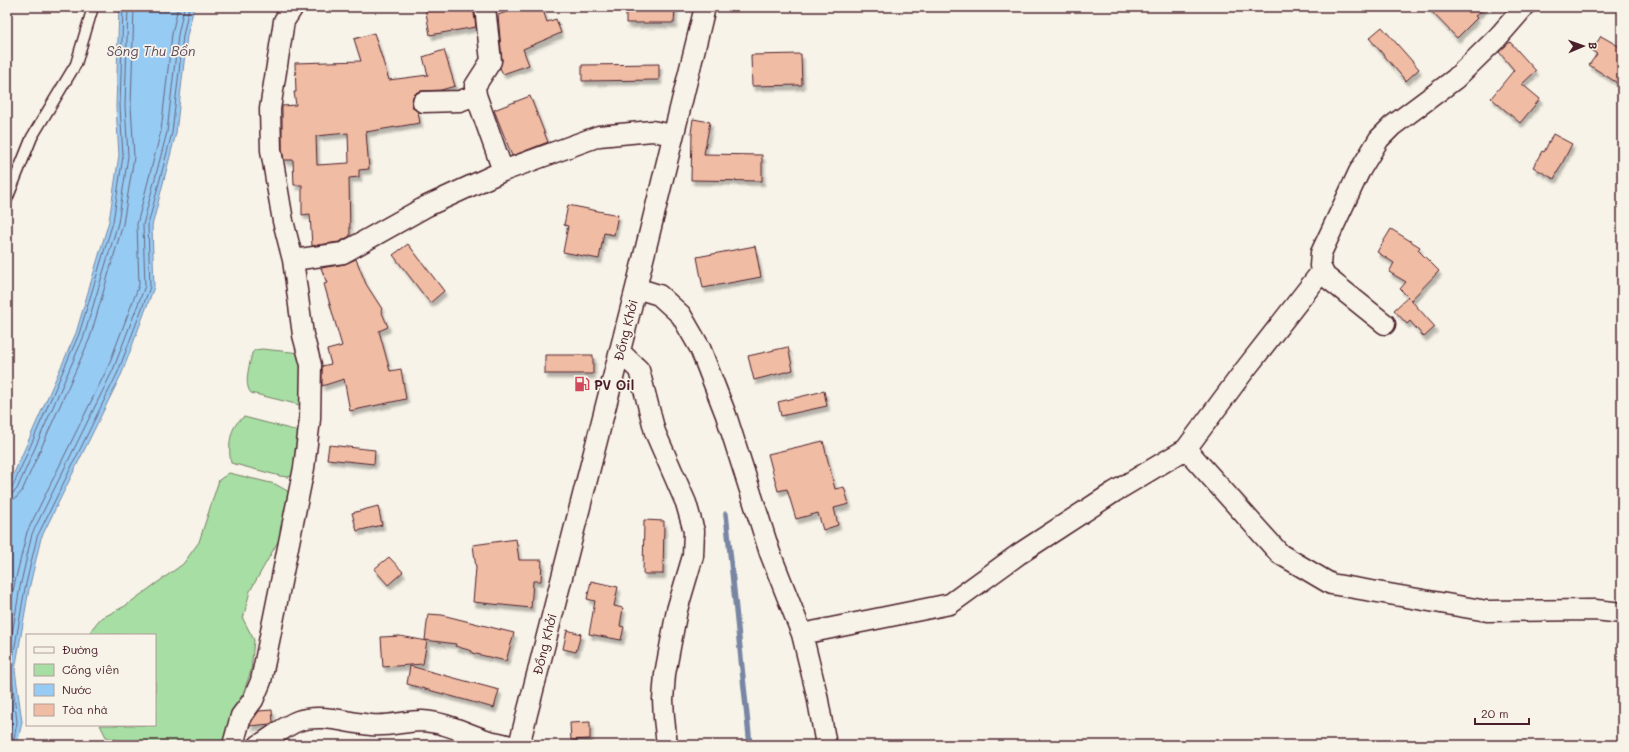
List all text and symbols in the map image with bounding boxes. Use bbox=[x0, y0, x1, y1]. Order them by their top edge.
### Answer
north arrow bbox=[1563, 26, 1603, 66]
water label: Sông Thu Bồn bbox=[106, 41, 196, 60]
text: B bbox=[1586, 42, 1601, 50]
street label: Đồng Khởi bbox=[609, 297, 641, 363]
fuel station icon: PV Oil bbox=[573, 375, 591, 393]
place label: PV Oil bbox=[594, 376, 634, 393]
street label: Đồng Khởi bbox=[528, 611, 560, 677]
legend bbox=[26, 634, 156, 726]
text: Đường bbox=[62, 641, 98, 657]
text: Công viên bbox=[62, 661, 119, 677]
text: Nước bbox=[62, 681, 92, 697]
scale bar bbox=[1475, 700, 1529, 726]
text: Tòa nhà bbox=[62, 701, 108, 717]
text: 20 m bbox=[1481, 705, 1509, 721]

